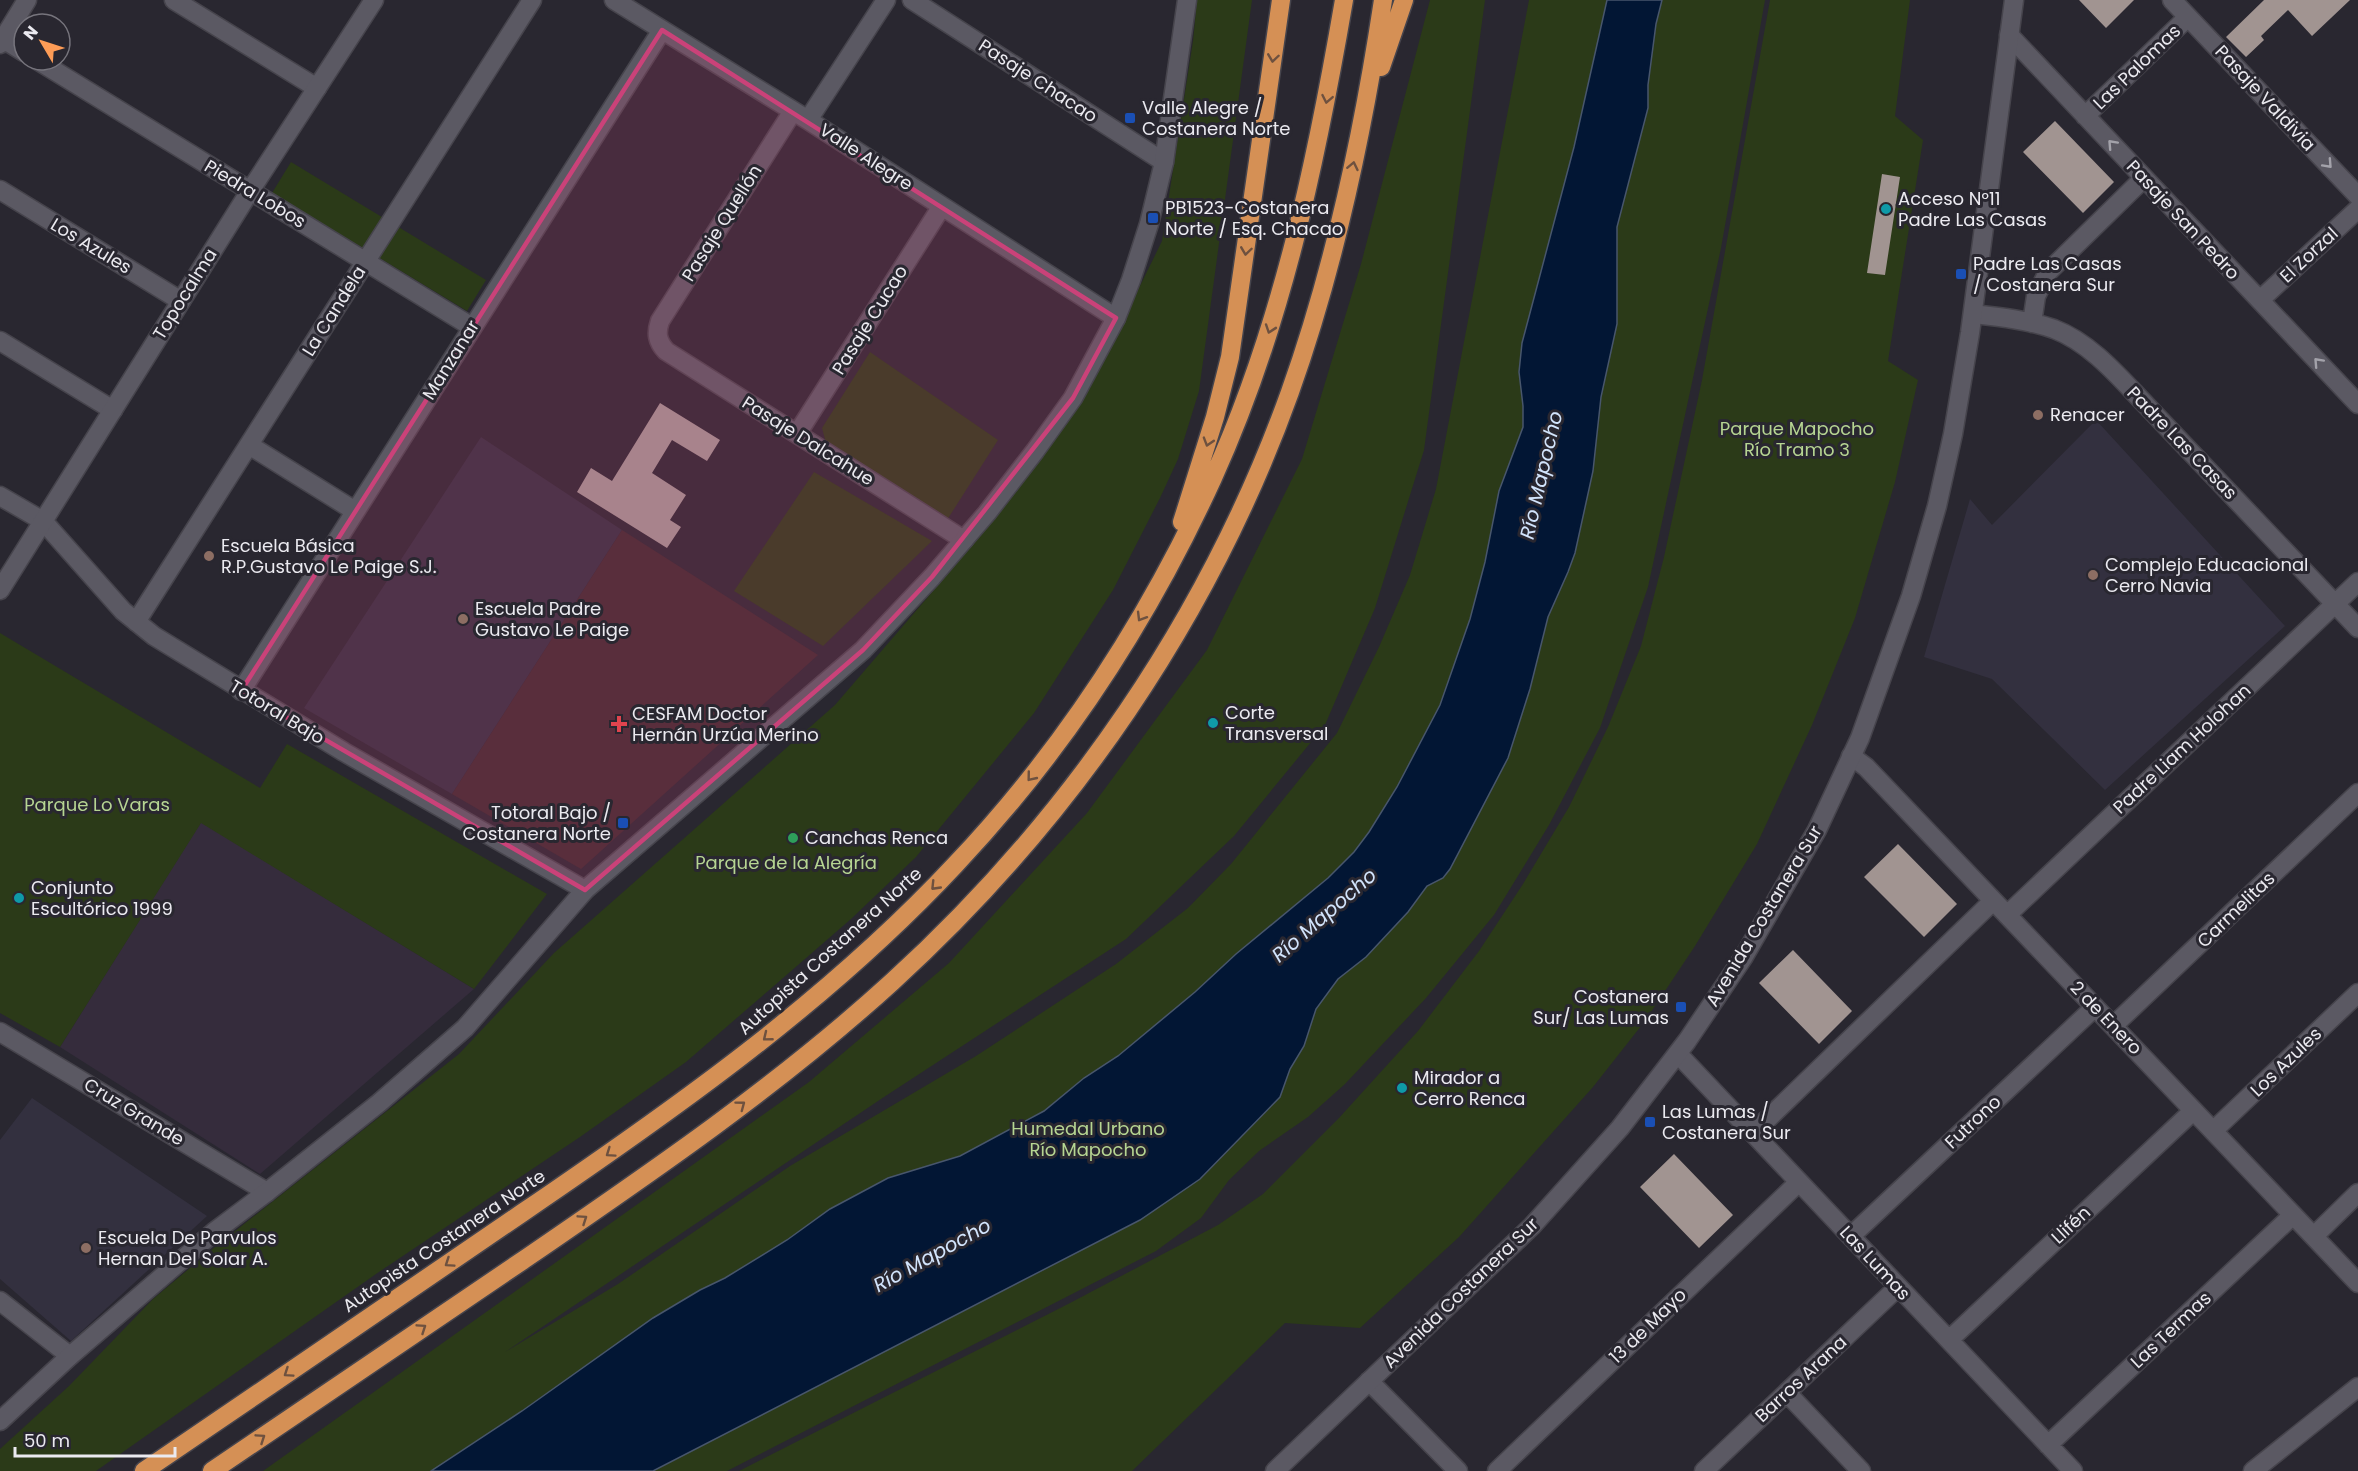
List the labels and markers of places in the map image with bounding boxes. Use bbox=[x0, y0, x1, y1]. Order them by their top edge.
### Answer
place label: Valle Alegre / Costanera Norte bbox=[1142, 95, 1291, 141]
marker: Valle Alegre / Costanera Norte bbox=[1123, 111, 1137, 125]
place label: Acceso N°11 Padre Las Casas bbox=[1898, 186, 2047, 232]
place label: PB1523-Costanera Norte / Esq. Chacao bbox=[1165, 195, 1343, 241]
marker: Acceso N°11 Padre Las Casas bbox=[1879, 202, 1893, 216]
marker: PB1523-Costanera Norte / Esq. Chacao bbox=[1146, 211, 1160, 225]
place label: Padre Las Casas / Costanera Sur bbox=[1973, 251, 2122, 297]
marker: Padre Las Casas / Costanera Sur bbox=[1954, 267, 1968, 281]
place label: Renacer bbox=[2050, 402, 2125, 427]
marker: Renacer bbox=[2031, 408, 2045, 422]
place label: Escuela Básica R.P.Gustavo Le Paige S.J. bbox=[221, 533, 437, 579]
marker: Escuela Básica R.P.Gustavo Le Paige S.J. bbox=[202, 549, 216, 563]
place label: Complejo Educacional Cerro Navia bbox=[2105, 552, 2309, 598]
marker: Complejo Educacional Cerro Navia bbox=[2086, 568, 2100, 582]
place label: Escuela Padre Gustavo Le Paige bbox=[475, 596, 629, 642]
marker: Escuela Padre Gustavo Le Paige bbox=[456, 612, 470, 626]
place label: Corte Transversal bbox=[1225, 700, 1329, 746]
place label: CESFAM Doctor Hernán Urzúa Merino bbox=[632, 701, 819, 747]
marker: CESFAM Doctor Hernán Urzúa Merino bbox=[610, 715, 628, 733]
marker: Corte Transversal bbox=[1206, 716, 1220, 730]
place label: Totoral Bajo / Costanera Norte bbox=[463, 800, 611, 846]
marker: Totoral Bajo / Costanera Norte bbox=[616, 816, 630, 830]
place label: Canchas Renca bbox=[805, 825, 948, 850]
marker: Canchas Renca bbox=[786, 831, 800, 845]
place label: Conjunto Escultórico 1999 bbox=[31, 875, 173, 921]
marker: Conjunto Escultórico 1999 bbox=[12, 891, 26, 905]
place label: Costanera Sur/ Las Lumas bbox=[1533, 984, 1669, 1030]
marker: Costanera Sur/ Las Lumas bbox=[1674, 1000, 1688, 1014]
place label: Mirador a Cerro Renca bbox=[1414, 1065, 1526, 1111]
marker: Mirador a Cerro Renca bbox=[1395, 1081, 1409, 1095]
place label: Las Lumas / Costanera Sur bbox=[1662, 1099, 1791, 1145]
marker: Las Lumas / Costanera Sur bbox=[1643, 1115, 1657, 1129]
place label: Escuela De Parvulos Hernan Del Solar A. bbox=[98, 1225, 277, 1271]
marker: Escuela De Parvulos Hernan Del Solar A. bbox=[79, 1241, 93, 1255]

